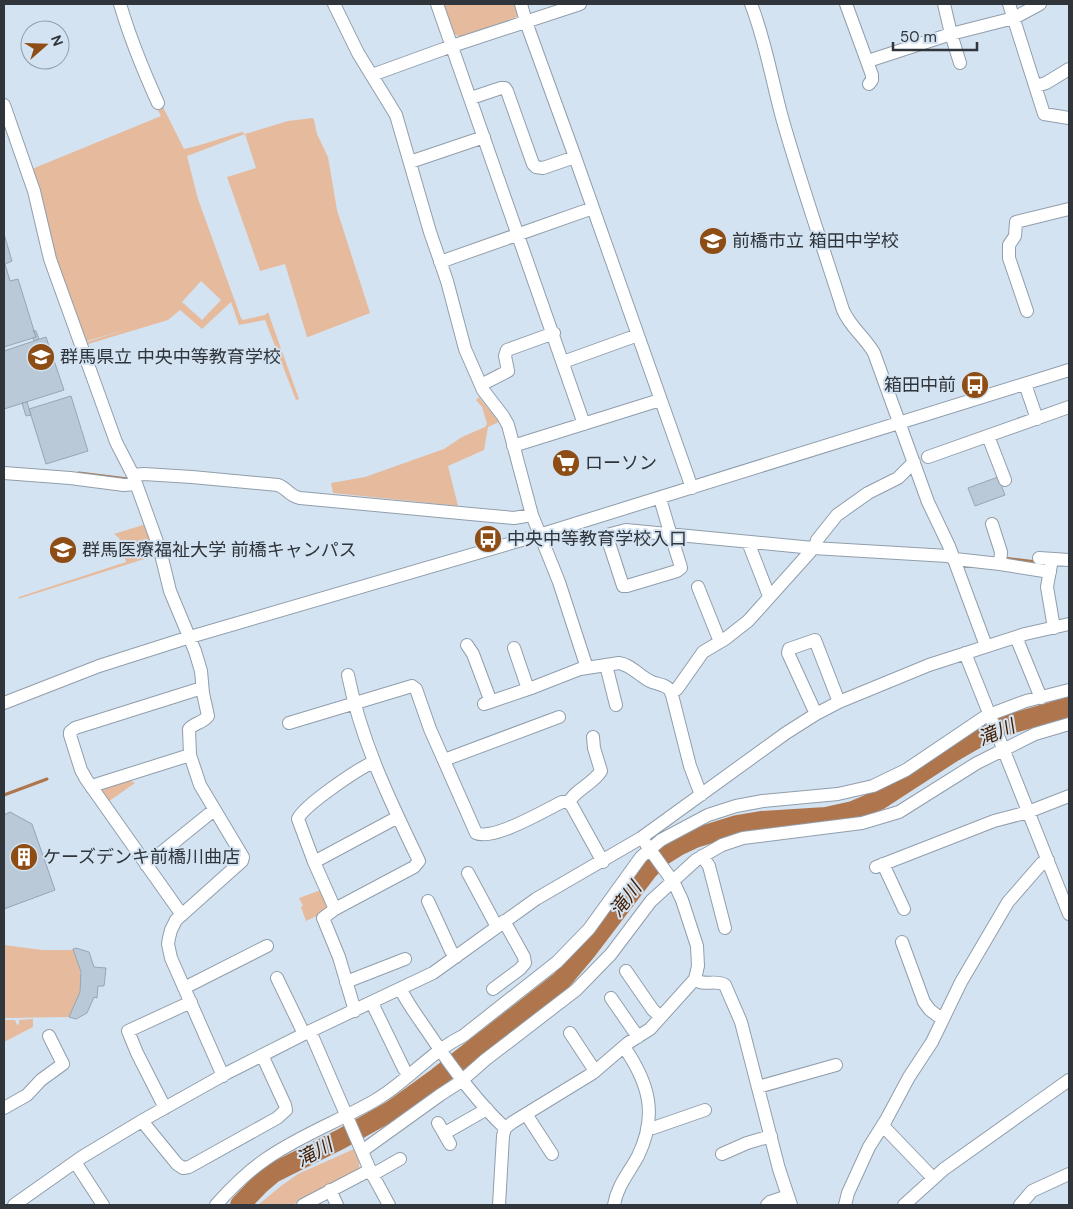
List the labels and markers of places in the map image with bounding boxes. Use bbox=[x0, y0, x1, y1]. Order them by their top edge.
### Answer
school or university icon: 前橋市立 箱田中学校 bbox=[698, 226, 728, 256]
place label: 前橋市立 箱田中学校 bbox=[732, 229, 899, 253]
school or university icon: 群馬県立 中央中等教育学校 bbox=[26, 342, 56, 372]
place label: 群馬県立 中央中等教育学校 bbox=[60, 345, 281, 369]
bus stop icon: 箱田中前 bbox=[960, 370, 990, 400]
place label: 箱田中前 bbox=[884, 373, 956, 397]
supermarket icon: ローソン bbox=[551, 448, 581, 478]
place label: ローソン bbox=[585, 451, 657, 475]
bus stop icon: 中央中等教育学校入口 bbox=[473, 524, 503, 554]
place label: 中央中等教育学校入口 bbox=[507, 527, 687, 551]
school or university icon: 群馬医療福祉大学 前橋キャンパス bbox=[48, 535, 78, 565]
place label: 群馬医療福祉大学 前橋キャンパス bbox=[82, 538, 357, 562]
building icon: ケーズデンキ前橋川曲店 bbox=[9, 842, 39, 872]
place label: ケーズデンキ前橋川曲店 bbox=[43, 845, 240, 869]

